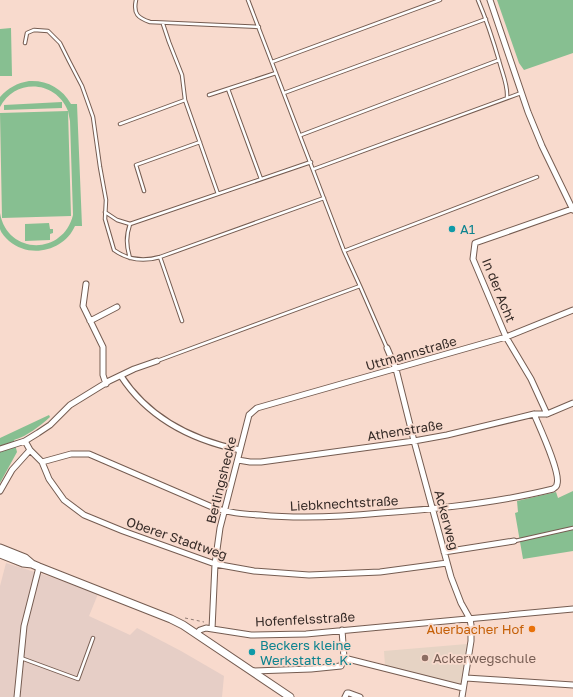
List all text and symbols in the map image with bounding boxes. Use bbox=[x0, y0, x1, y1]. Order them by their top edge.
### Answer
place label: A1 bbox=[460, 221, 475, 237]
marker: A1 bbox=[447, 224, 457, 234]
street label: In der Acht bbox=[479, 256, 519, 324]
street label: Uttmannstraße bbox=[364, 332, 458, 374]
street label: Athenstraße bbox=[366, 416, 444, 444]
street label: Berlingshecke bbox=[202, 435, 240, 525]
street label: Ackerweg bbox=[431, 488, 463, 552]
street label: Liebknechtstraße bbox=[289, 492, 399, 514]
street label: Oberer Stadtweg bbox=[124, 513, 230, 563]
street label: Hofenfelsstraße bbox=[254, 608, 356, 630]
place label: Auerbacher Hof bbox=[426, 621, 524, 637]
marker: Auerbacher Hof bbox=[527, 624, 537, 634]
place label: Beckers kleine Werkstatt e. K. bbox=[260, 637, 352, 668]
marker: Beckers kleine Werkstatt e. K. bbox=[247, 647, 257, 657]
place label: Ackerwegschule bbox=[433, 650, 536, 666]
marker: Ackerwegschule bbox=[420, 653, 430, 663]

